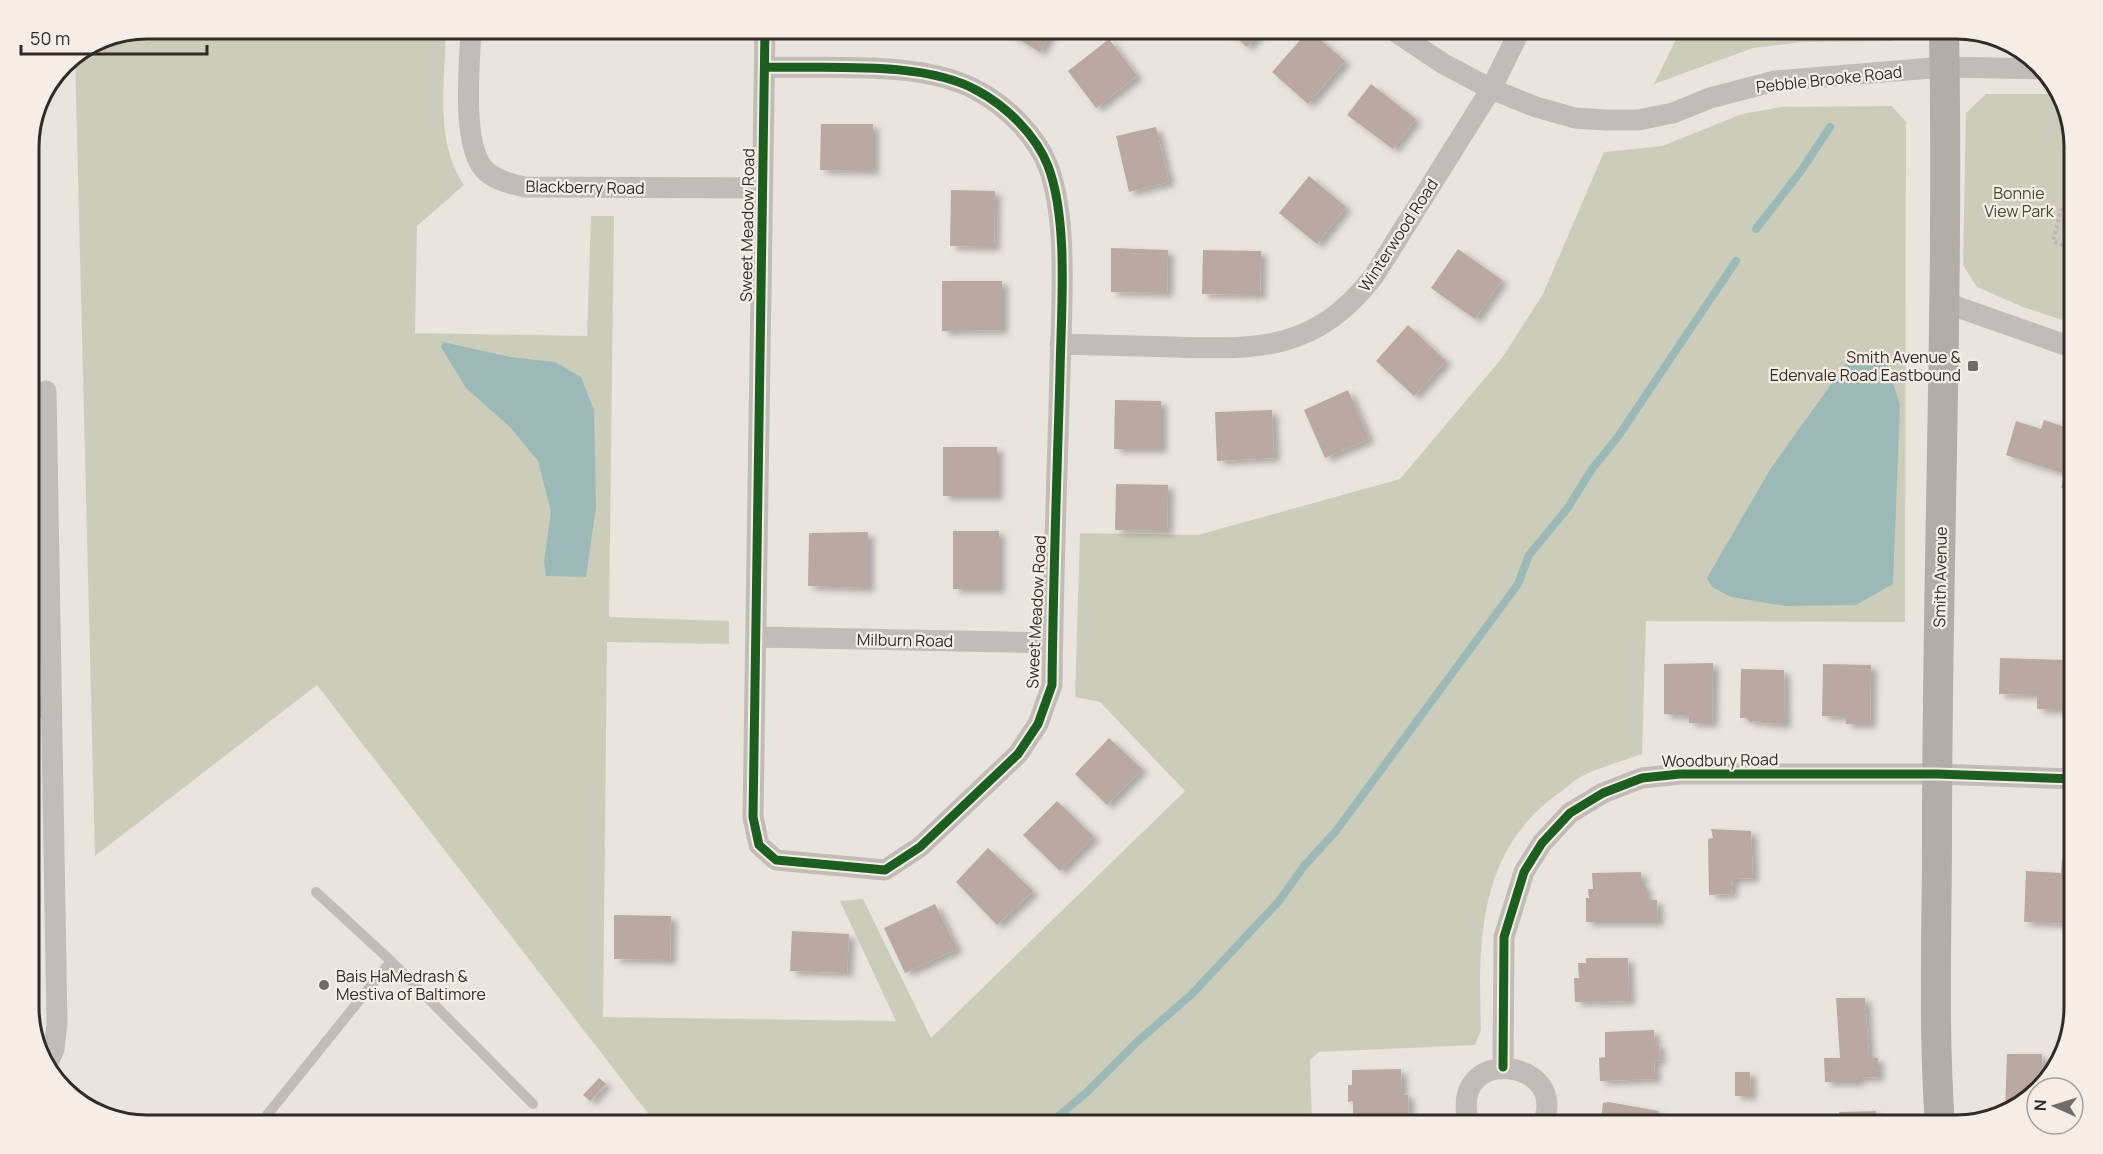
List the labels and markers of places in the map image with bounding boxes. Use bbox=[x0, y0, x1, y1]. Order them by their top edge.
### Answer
place label: Smith Avenue & Edenvale Road Eastbound bbox=[1770, 346, 1962, 386]
marker: Smith Avenue & Edenvale Road Eastbound bbox=[1966, 359, 1980, 373]
place label: Bais HaMedrash & Mestiva of Baltimore bbox=[336, 965, 486, 1005]
marker: Bais HaMedrash & Mestiva of Baltimore bbox=[317, 978, 331, 992]

